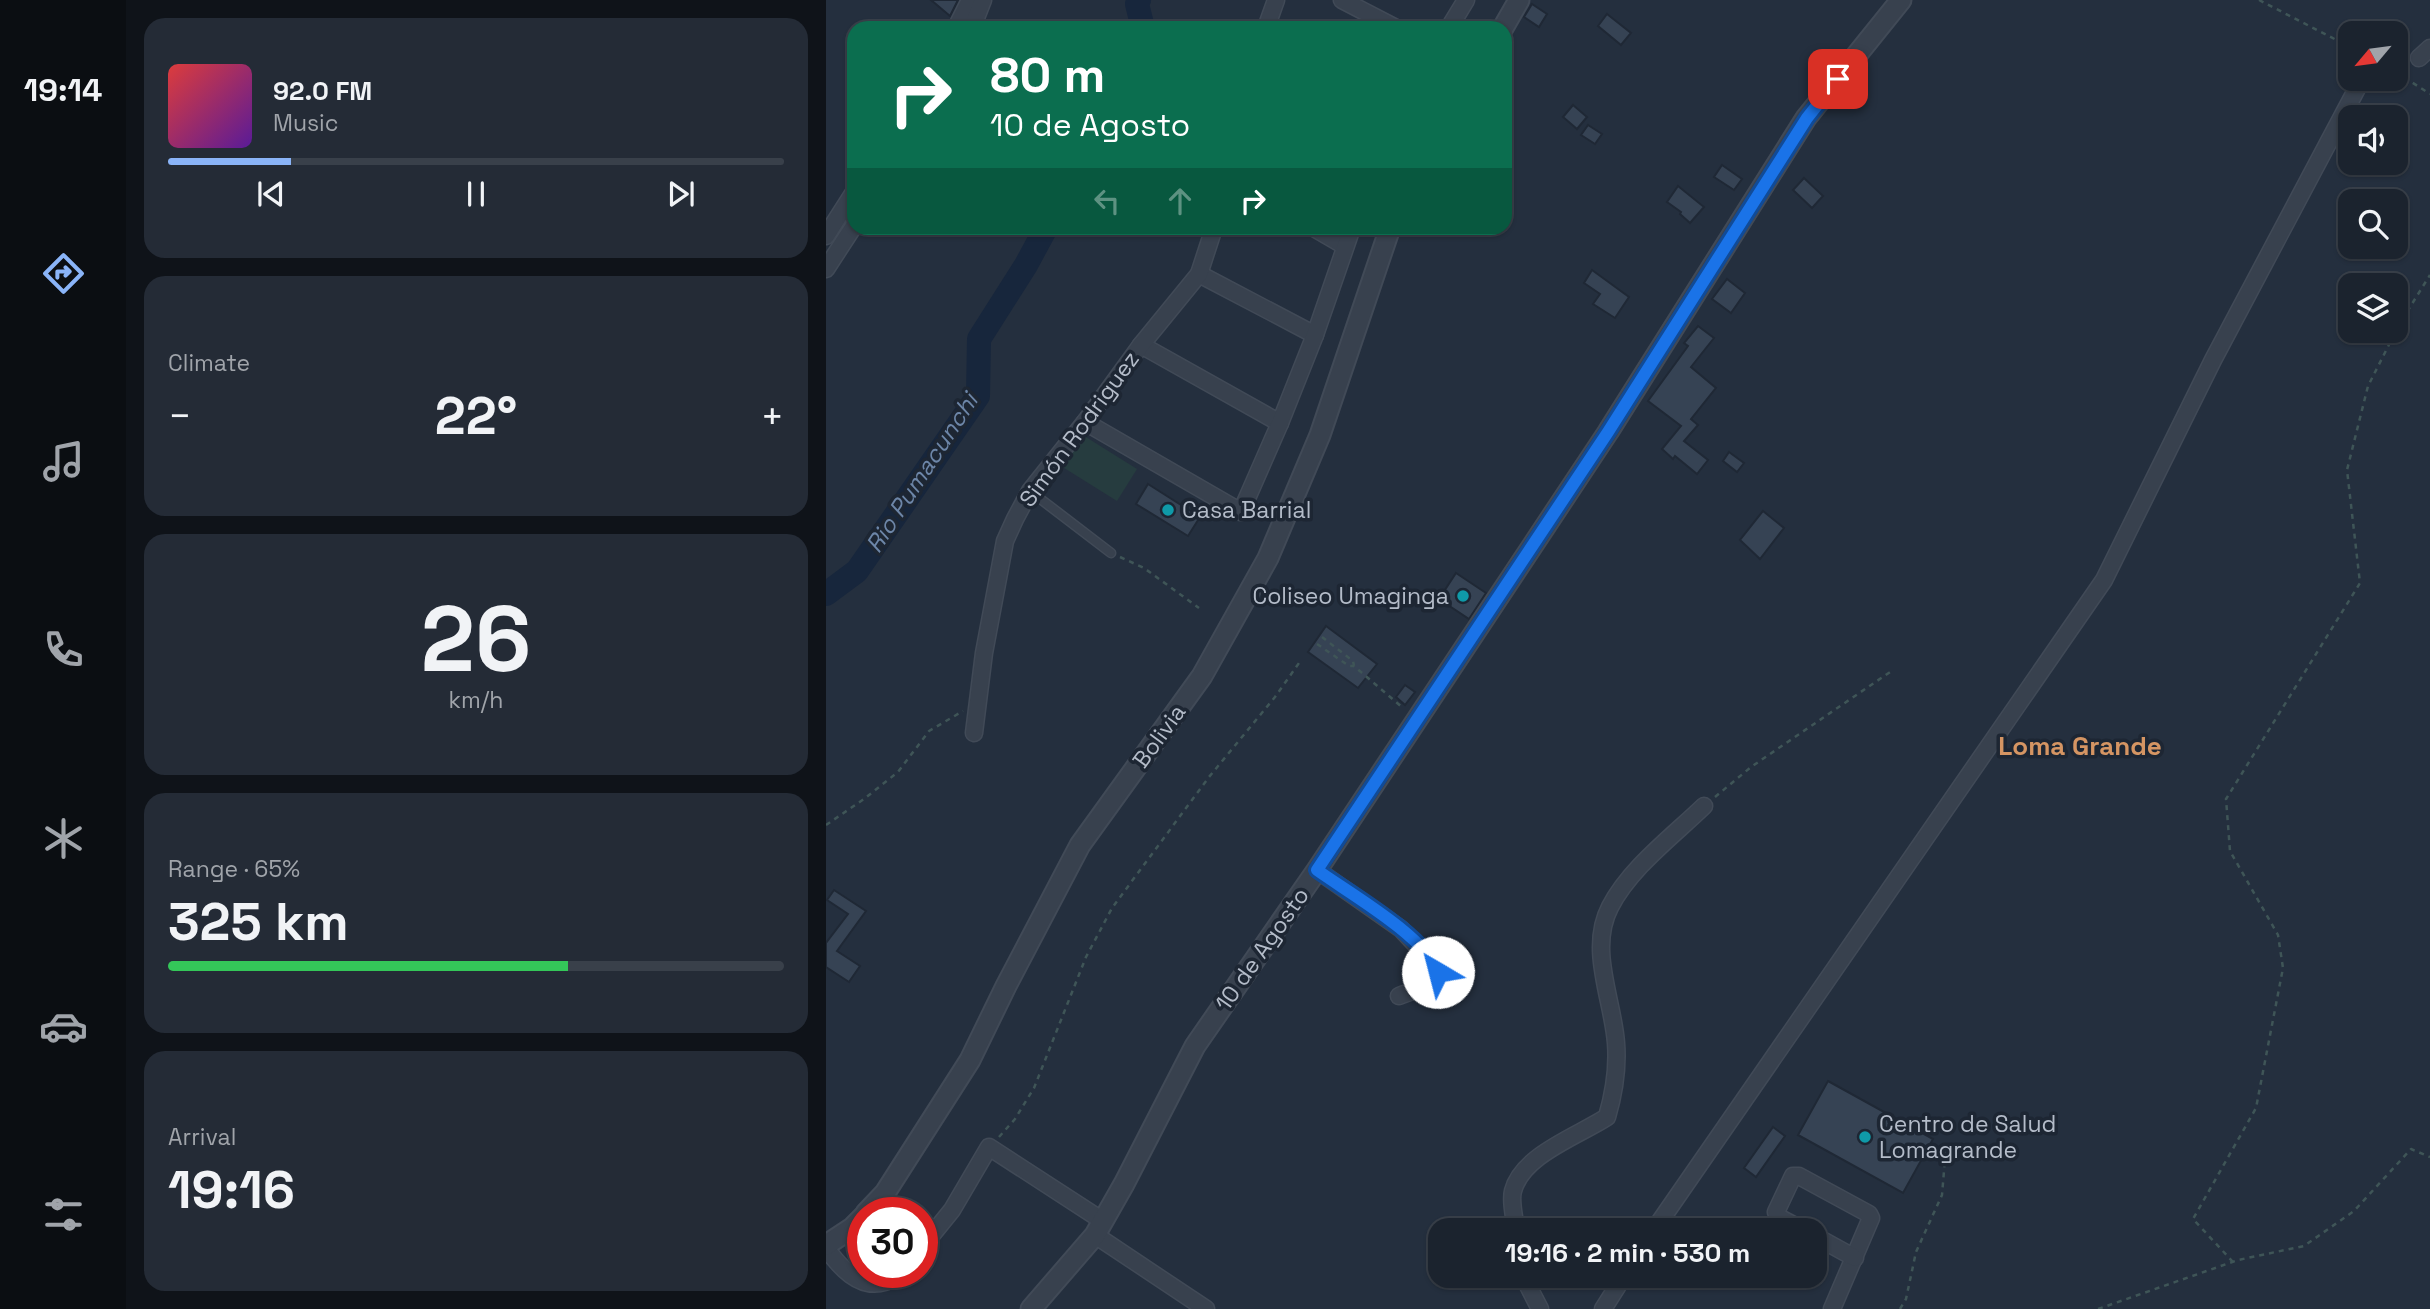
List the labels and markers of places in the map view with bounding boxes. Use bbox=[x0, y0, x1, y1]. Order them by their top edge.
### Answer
pin bbox=[1808, 49, 1868, 109]
place label: Casa Barrial bbox=[1182, 495, 1311, 525]
marker: Casa Barrial bbox=[1160, 502, 1176, 518]
place label: Coliseo Umaginga bbox=[1252, 581, 1449, 611]
marker: Coliseo Umaginga bbox=[1455, 588, 1471, 604]
place label: Centro de Salud Lomagrande bbox=[1879, 1109, 2056, 1165]
marker: Centro de Salud Lomagrande bbox=[1857, 1129, 1873, 1145]

